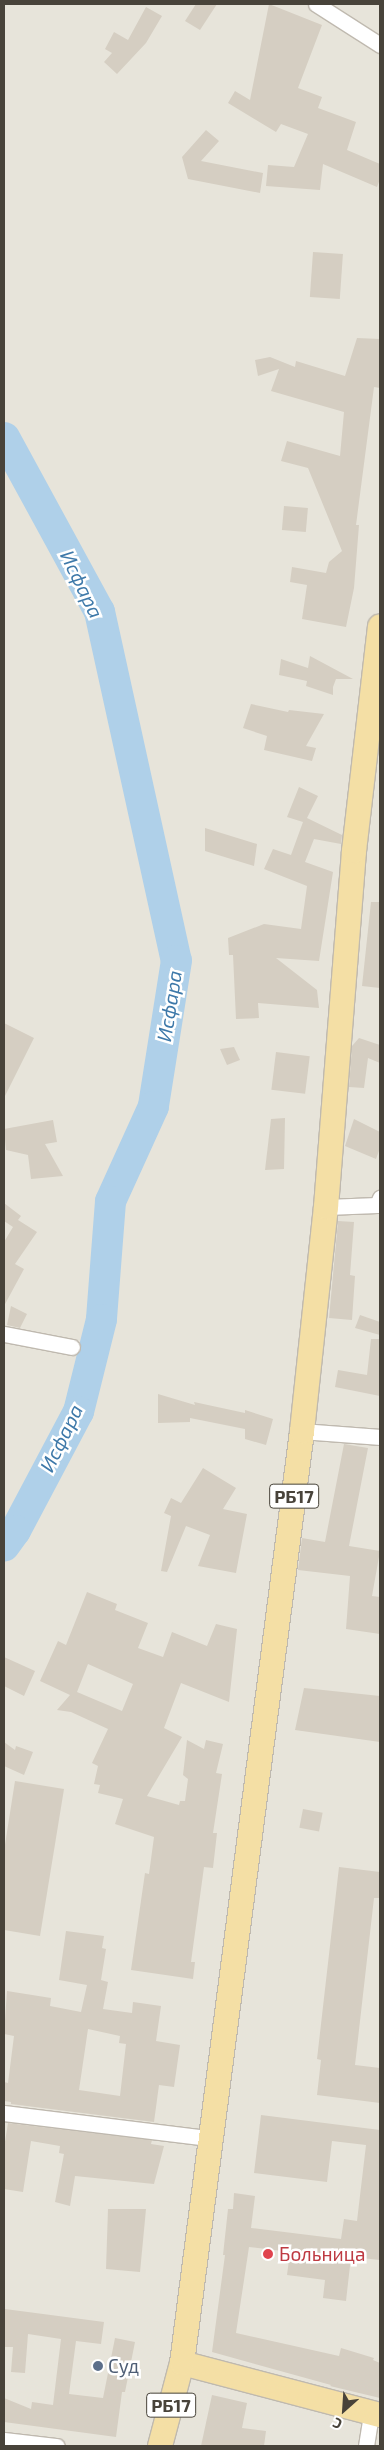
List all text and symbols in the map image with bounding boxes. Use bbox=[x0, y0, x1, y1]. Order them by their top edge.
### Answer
water label: Исфара bbox=[55, 546, 109, 622]
water label: Исфара bbox=[151, 968, 187, 1044]
water label: Исфара bbox=[34, 1400, 88, 1476]
road number: РБ17 bbox=[269, 1480, 319, 1512]
place label: Больница bbox=[279, 2243, 366, 2265]
marker: Больница bbox=[261, 2247, 275, 2261]
place label: Суд bbox=[108, 2355, 139, 2377]
marker: Суд bbox=[92, 2360, 104, 2372]
north arrow bbox=[319, 2385, 369, 2435]
road number: РБ17 bbox=[146, 2390, 196, 2420]
text: С bbox=[330, 2414, 345, 2433]

